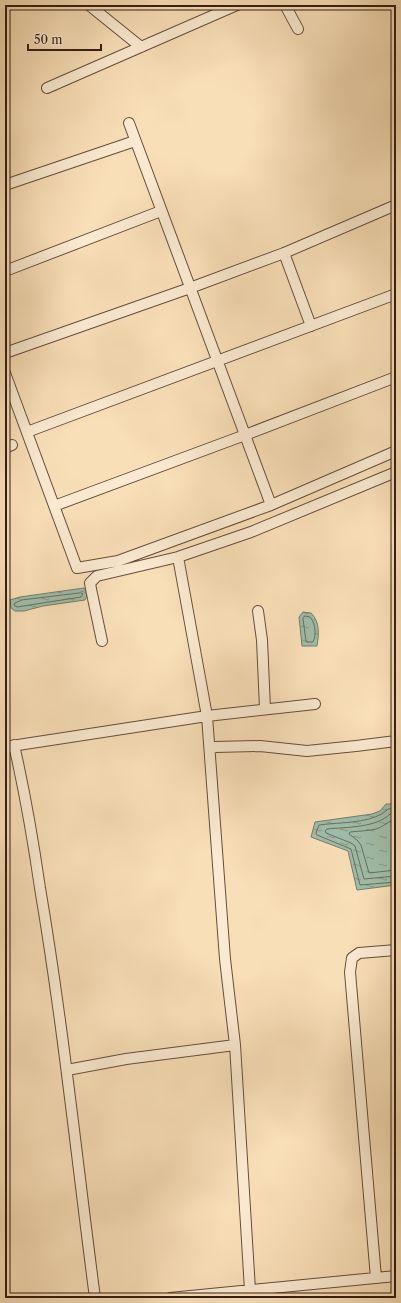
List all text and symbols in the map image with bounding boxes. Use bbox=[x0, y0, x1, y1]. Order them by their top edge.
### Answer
scale bar bbox=[28, 26, 101, 52]
text: 50 m bbox=[34, 32, 63, 47]

